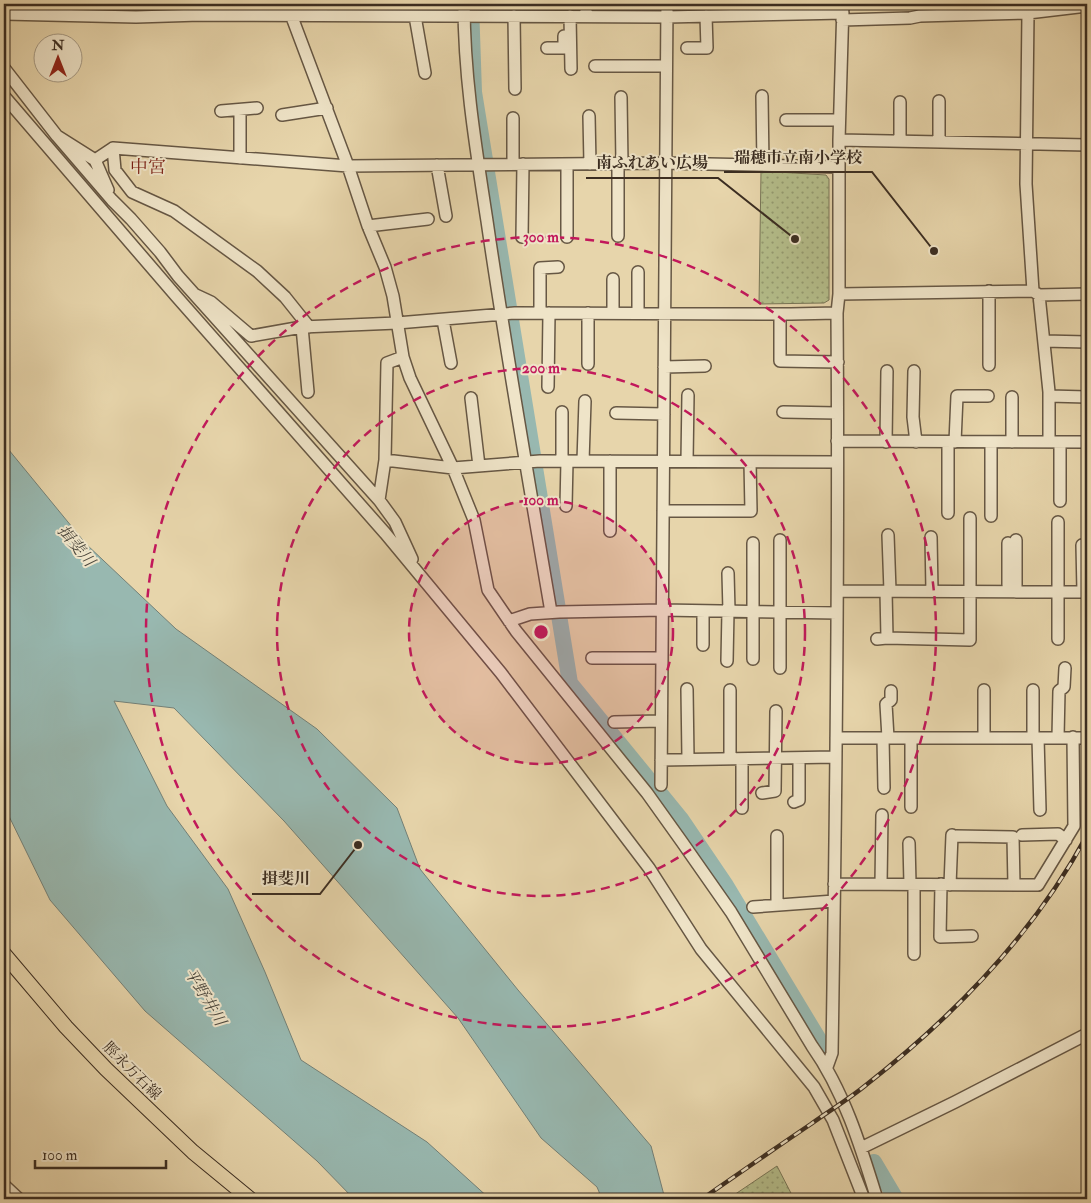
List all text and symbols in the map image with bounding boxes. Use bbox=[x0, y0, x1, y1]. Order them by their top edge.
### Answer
north arrow bbox=[32, 32, 82, 82]
text: N bbox=[51, 37, 65, 54]
callout: 瑞穂市立南小学校 bbox=[724, 141, 872, 172]
callout: 南ふれあい広場 bbox=[586, 147, 718, 178]
text: 瑞穂市立南小学校 bbox=[734, 148, 863, 168]
text: 南ふれあい広場 bbox=[596, 153, 708, 173]
district label: 中宮 bbox=[130, 156, 166, 179]
text: 300 m bbox=[523, 228, 559, 247]
text: 200 m bbox=[522, 359, 560, 378]
text: 100 m bbox=[523, 491, 559, 510]
water label: 揖斐川 bbox=[53, 521, 100, 572]
centre of rings bbox=[532, 623, 550, 641]
callout: 揖斐川 bbox=[252, 863, 320, 894]
text: 揖斐川 bbox=[262, 869, 310, 889]
water label: 平野井川 bbox=[180, 964, 231, 1031]
street label: 脛永万石線 bbox=[99, 1038, 165, 1104]
scale bar bbox=[35, 1138, 166, 1170]
text: 100 m bbox=[42, 1146, 78, 1165]

